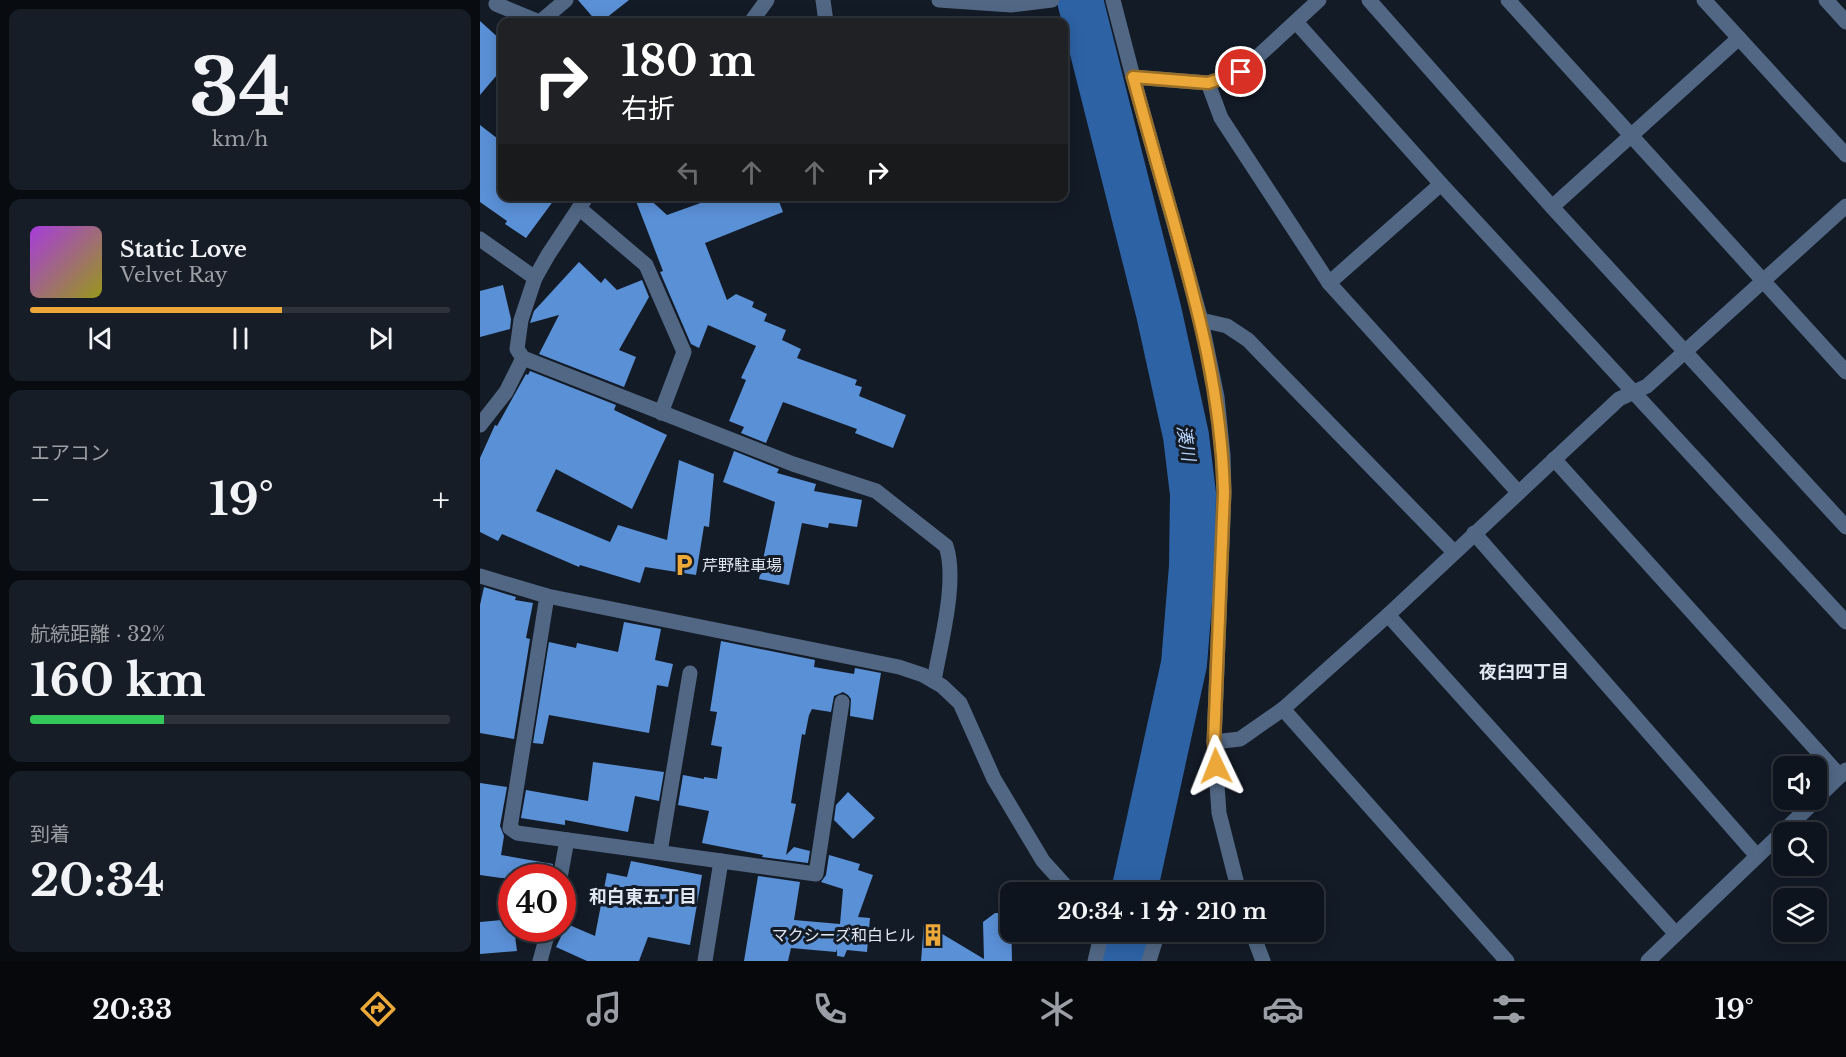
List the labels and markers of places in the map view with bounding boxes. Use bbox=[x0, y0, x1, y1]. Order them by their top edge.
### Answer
pin bbox=[1215, 46, 1266, 97]
parking icon: 芹野駐車場 bbox=[671, 552, 697, 578]
place label: 芹野駐車場 bbox=[702, 555, 782, 575]
building icon: マクシーズ和白ヒル bbox=[920, 922, 946, 948]
place label: マクシーズ和白ヒル bbox=[772, 925, 915, 945]

